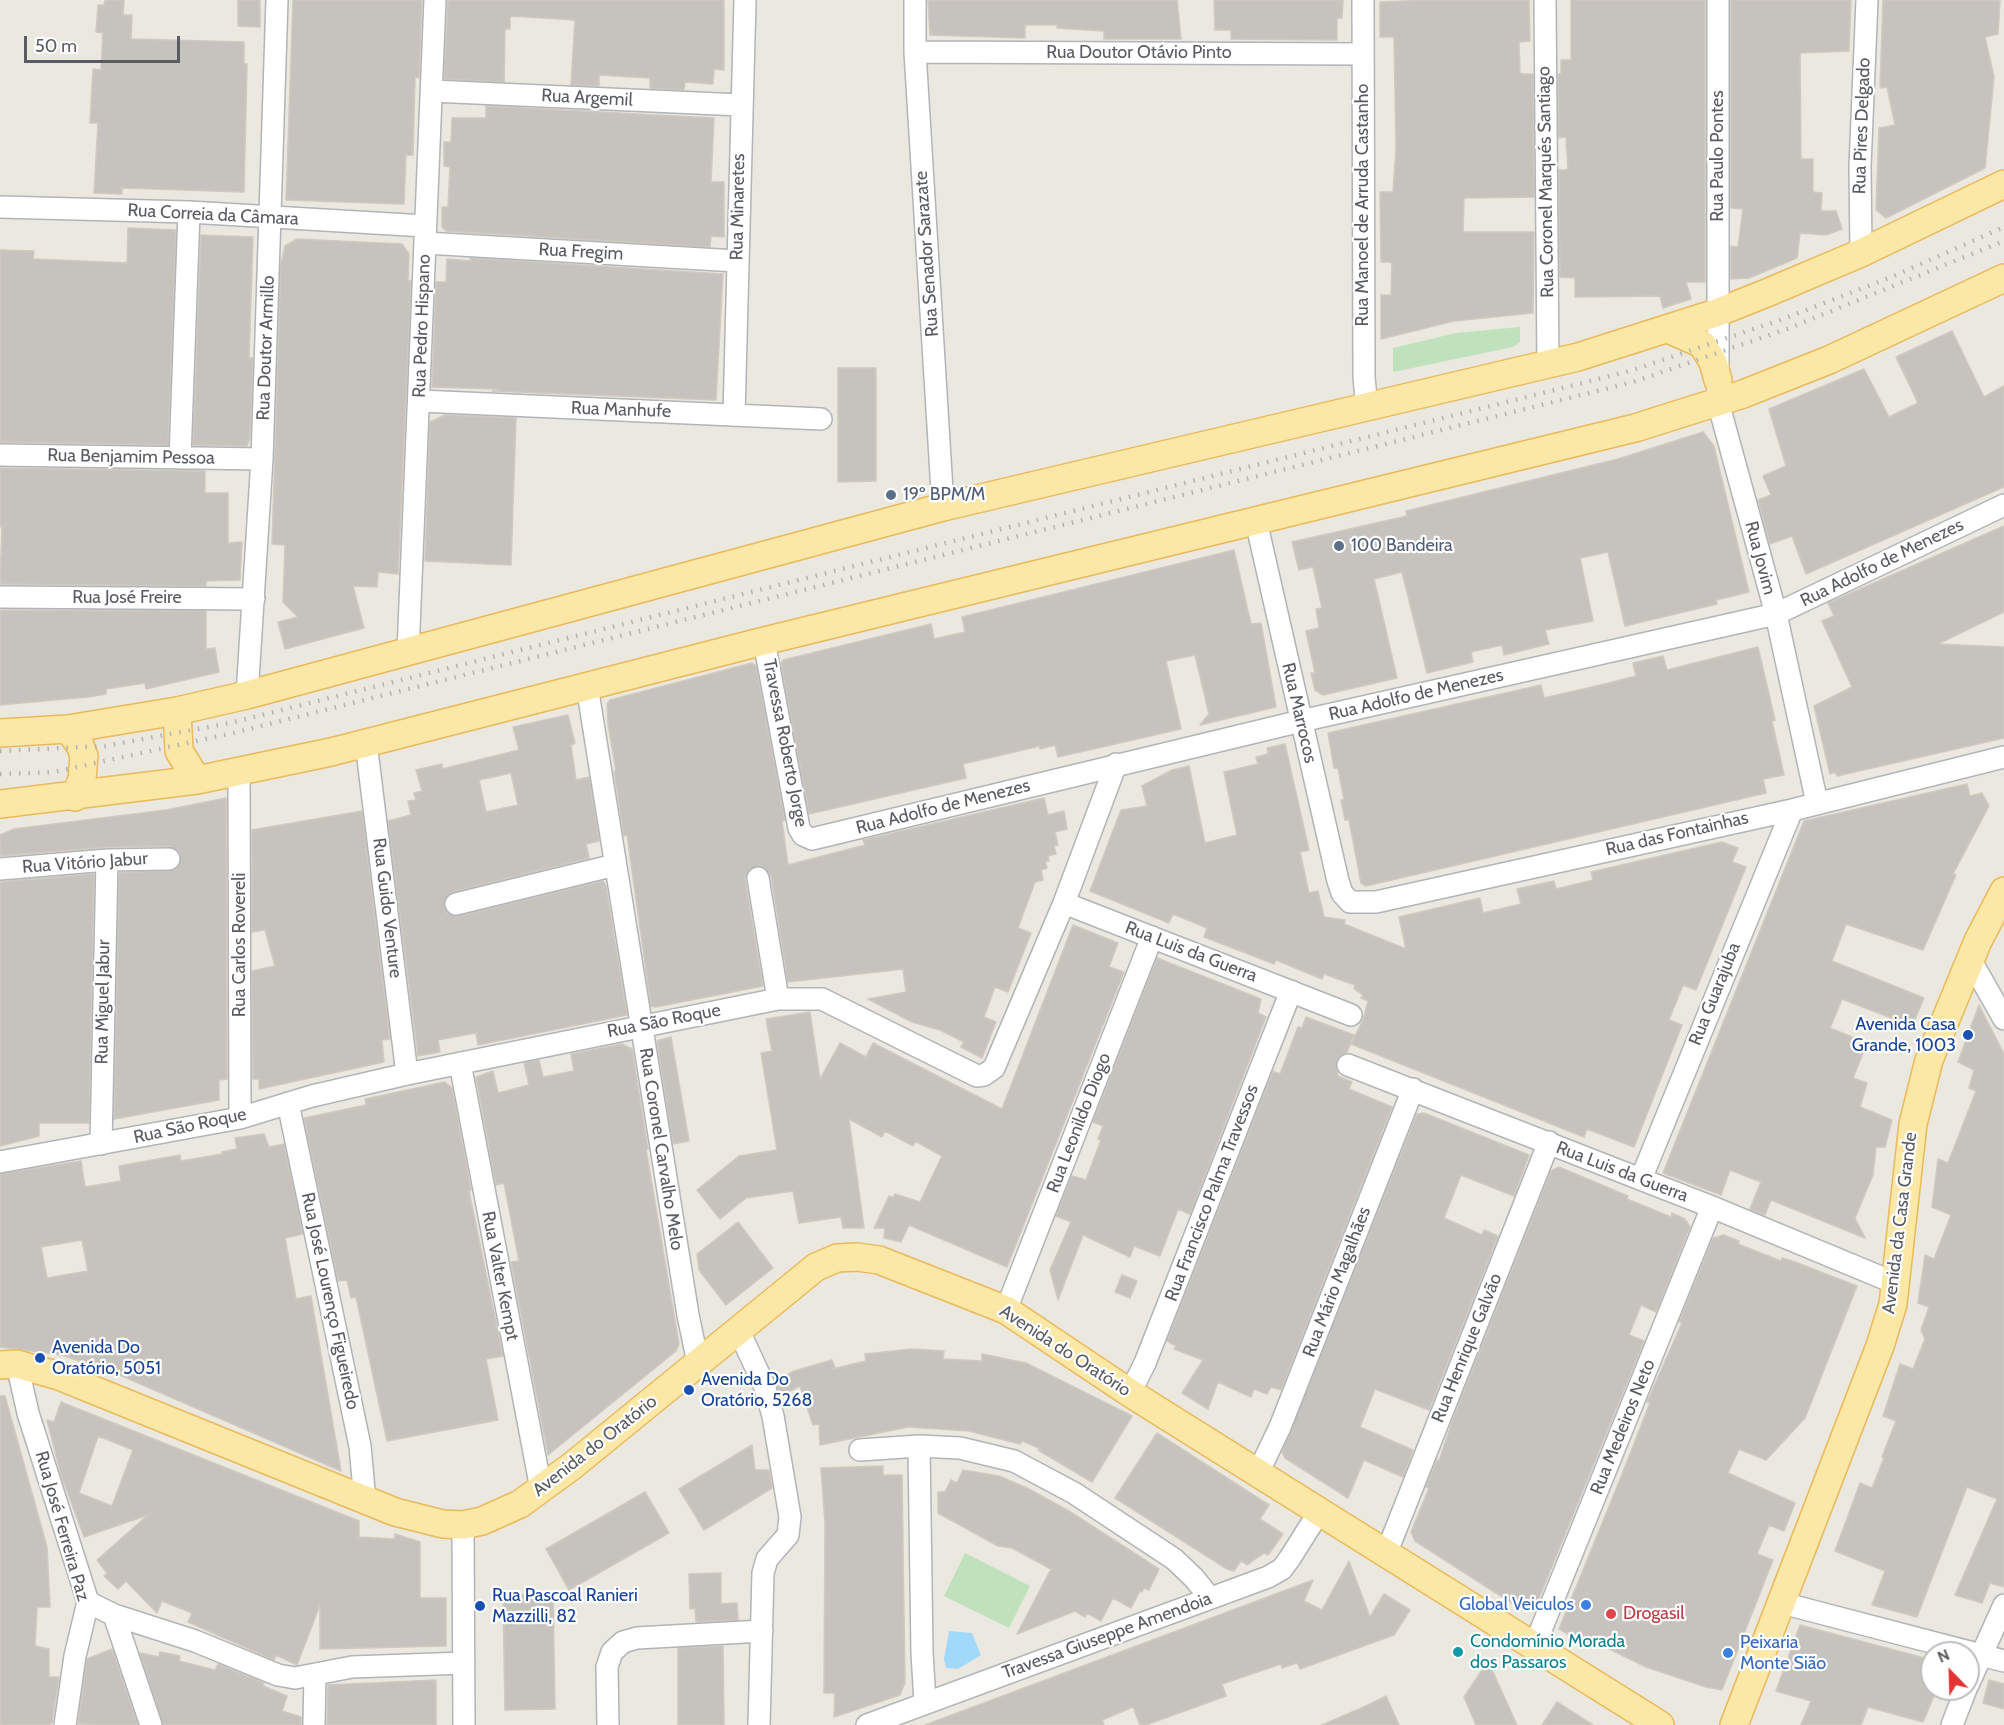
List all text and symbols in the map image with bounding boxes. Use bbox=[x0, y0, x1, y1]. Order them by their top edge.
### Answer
scale bar bbox=[27, 24, 183, 62]
text: 50 m bbox=[35, 35, 77, 57]
street label: Rua Doutor Otávio Pinto bbox=[1046, 42, 1232, 64]
street label: Rua Pires Delgado bbox=[1849, 57, 1875, 195]
street label: Rua Coronel Marqués Santiago bbox=[1533, 66, 1559, 298]
street label: Rua Manoel de Arruda Castanho bbox=[1352, 84, 1374, 326]
street label: Rua Argemil bbox=[541, 85, 633, 111]
street label: Rua Paulo Pontes bbox=[1707, 90, 1729, 222]
street label: Rua Minaretes bbox=[726, 153, 750, 261]
street label: Rua Senador Sarazate bbox=[910, 170, 944, 338]
street label: Rua Correia da Câmara bbox=[127, 200, 299, 230]
street label: Rua Fregim bbox=[538, 239, 624, 265]
street label: Rua Pedro Hispano bbox=[409, 254, 435, 398]
street label: Rua Doutor Armillo bbox=[253, 275, 279, 421]
street label: Rua Manhufe bbox=[571, 397, 671, 423]
street label: Rua Benjamim Pessoa bbox=[47, 445, 215, 469]
place label: 19º BPM/M bbox=[903, 484, 985, 506]
marker: 19º BPM/M bbox=[884, 488, 898, 502]
street label: Rua Adolfo de Menezes bbox=[1797, 514, 1967, 612]
street label: Rua Jovim bbox=[1740, 519, 1780, 597]
place label: 100 Bandeira bbox=[1351, 535, 1453, 557]
marker: 100 Bandeira bbox=[1332, 539, 1346, 553]
street label: Rua José Freire bbox=[72, 587, 182, 609]
street label: Travessa Roberto Jorge bbox=[758, 657, 812, 829]
street label: Rua Marrocos bbox=[1277, 661, 1321, 765]
street label: Rua Adolfo de Menezes bbox=[1327, 664, 1505, 726]
street label: Rua Adolfo de Menezes bbox=[854, 775, 1032, 839]
street label: Rua das Fontainhas bbox=[1604, 807, 1750, 861]
street label: Rua Guido Venture bbox=[368, 837, 406, 979]
street label: Rua Vitório Jabur bbox=[21, 848, 149, 878]
street label: Rua Carlos Rovereli bbox=[229, 873, 251, 1017]
street label: Rua Luis da Guerra bbox=[1122, 917, 1260, 987]
street label: Rua Miguel Jabur bbox=[91, 939, 115, 1065]
street label: Rua Guarajuba bbox=[1685, 939, 1745, 1049]
street label: Rua São Roque bbox=[606, 999, 722, 1043]
place label: Avenida Casa Grande, 1003 bbox=[1852, 1014, 1956, 1056]
marker: Avenida Casa Grande, 1003 bbox=[1961, 1028, 1975, 1042]
street label: Rua Coronel Carvalho Melo bbox=[634, 1046, 688, 1252]
street label: Rua Leonildo Diogo bbox=[1042, 1050, 1116, 1196]
street label: Rua Francisco Palma Travessos bbox=[1161, 1082, 1263, 1304]
street label: Rua São Roque bbox=[132, 1103, 248, 1149]
street label: Avenida da Casa Grande bbox=[1878, 1131, 1922, 1315]
street label: Rua Luis da Guerra bbox=[1553, 1137, 1691, 1207]
street label: Rua José Lourenço Figueiredo bbox=[296, 1190, 364, 1412]
street label: Rua Mário Magalhães bbox=[1298, 1204, 1376, 1360]
street label: Rua Valter Kempt bbox=[477, 1209, 523, 1343]
street label: Rua Henrique Galvão bbox=[1427, 1270, 1507, 1426]
street label: Avenida do Oratório bbox=[995, 1301, 1135, 1401]
place label: Avenida Do Oratório, 5051 bbox=[52, 1337, 161, 1380]
marker: Avenida Do Oratório, 5051 bbox=[33, 1351, 47, 1365]
street label: Rua Medeiros Neto bbox=[1586, 1356, 1660, 1498]
place label: Avenida Do Oratório, 5268 bbox=[701, 1369, 812, 1412]
marker: Avenida Do Oratório, 5268 bbox=[682, 1383, 696, 1397]
street label: Avenida do Oratório bbox=[528, 1391, 662, 1501]
street label: Rua José Ferreira Paz bbox=[30, 1448, 94, 1604]
place label: Rua Pascoal Ranieri Mazzilli, 82 bbox=[492, 1585, 638, 1628]
street label: Travessa Giuseppe Amendoia bbox=[999, 1588, 1215, 1684]
place label: Global Veiculos bbox=[1459, 1594, 1574, 1616]
marker: Global Veiculos bbox=[1579, 1598, 1593, 1612]
marker: Rua Pascoal Ranieri Mazzilli, 82 bbox=[473, 1599, 487, 1613]
place label: Drogasil bbox=[1623, 1603, 1684, 1625]
marker: Drogasil bbox=[1604, 1607, 1618, 1621]
place label: Condomínio Morada dos Passaros bbox=[1470, 1631, 1625, 1674]
place label: Peixaria Monte Sião bbox=[1740, 1632, 1826, 1674]
north arrow bbox=[1920, 1641, 1980, 1701]
marker: Condomínio Morada dos Passaros bbox=[1451, 1645, 1465, 1659]
text: N bbox=[1935, 1645, 1952, 1667]
marker: Peixaria Monte Sião bbox=[1721, 1646, 1735, 1660]

